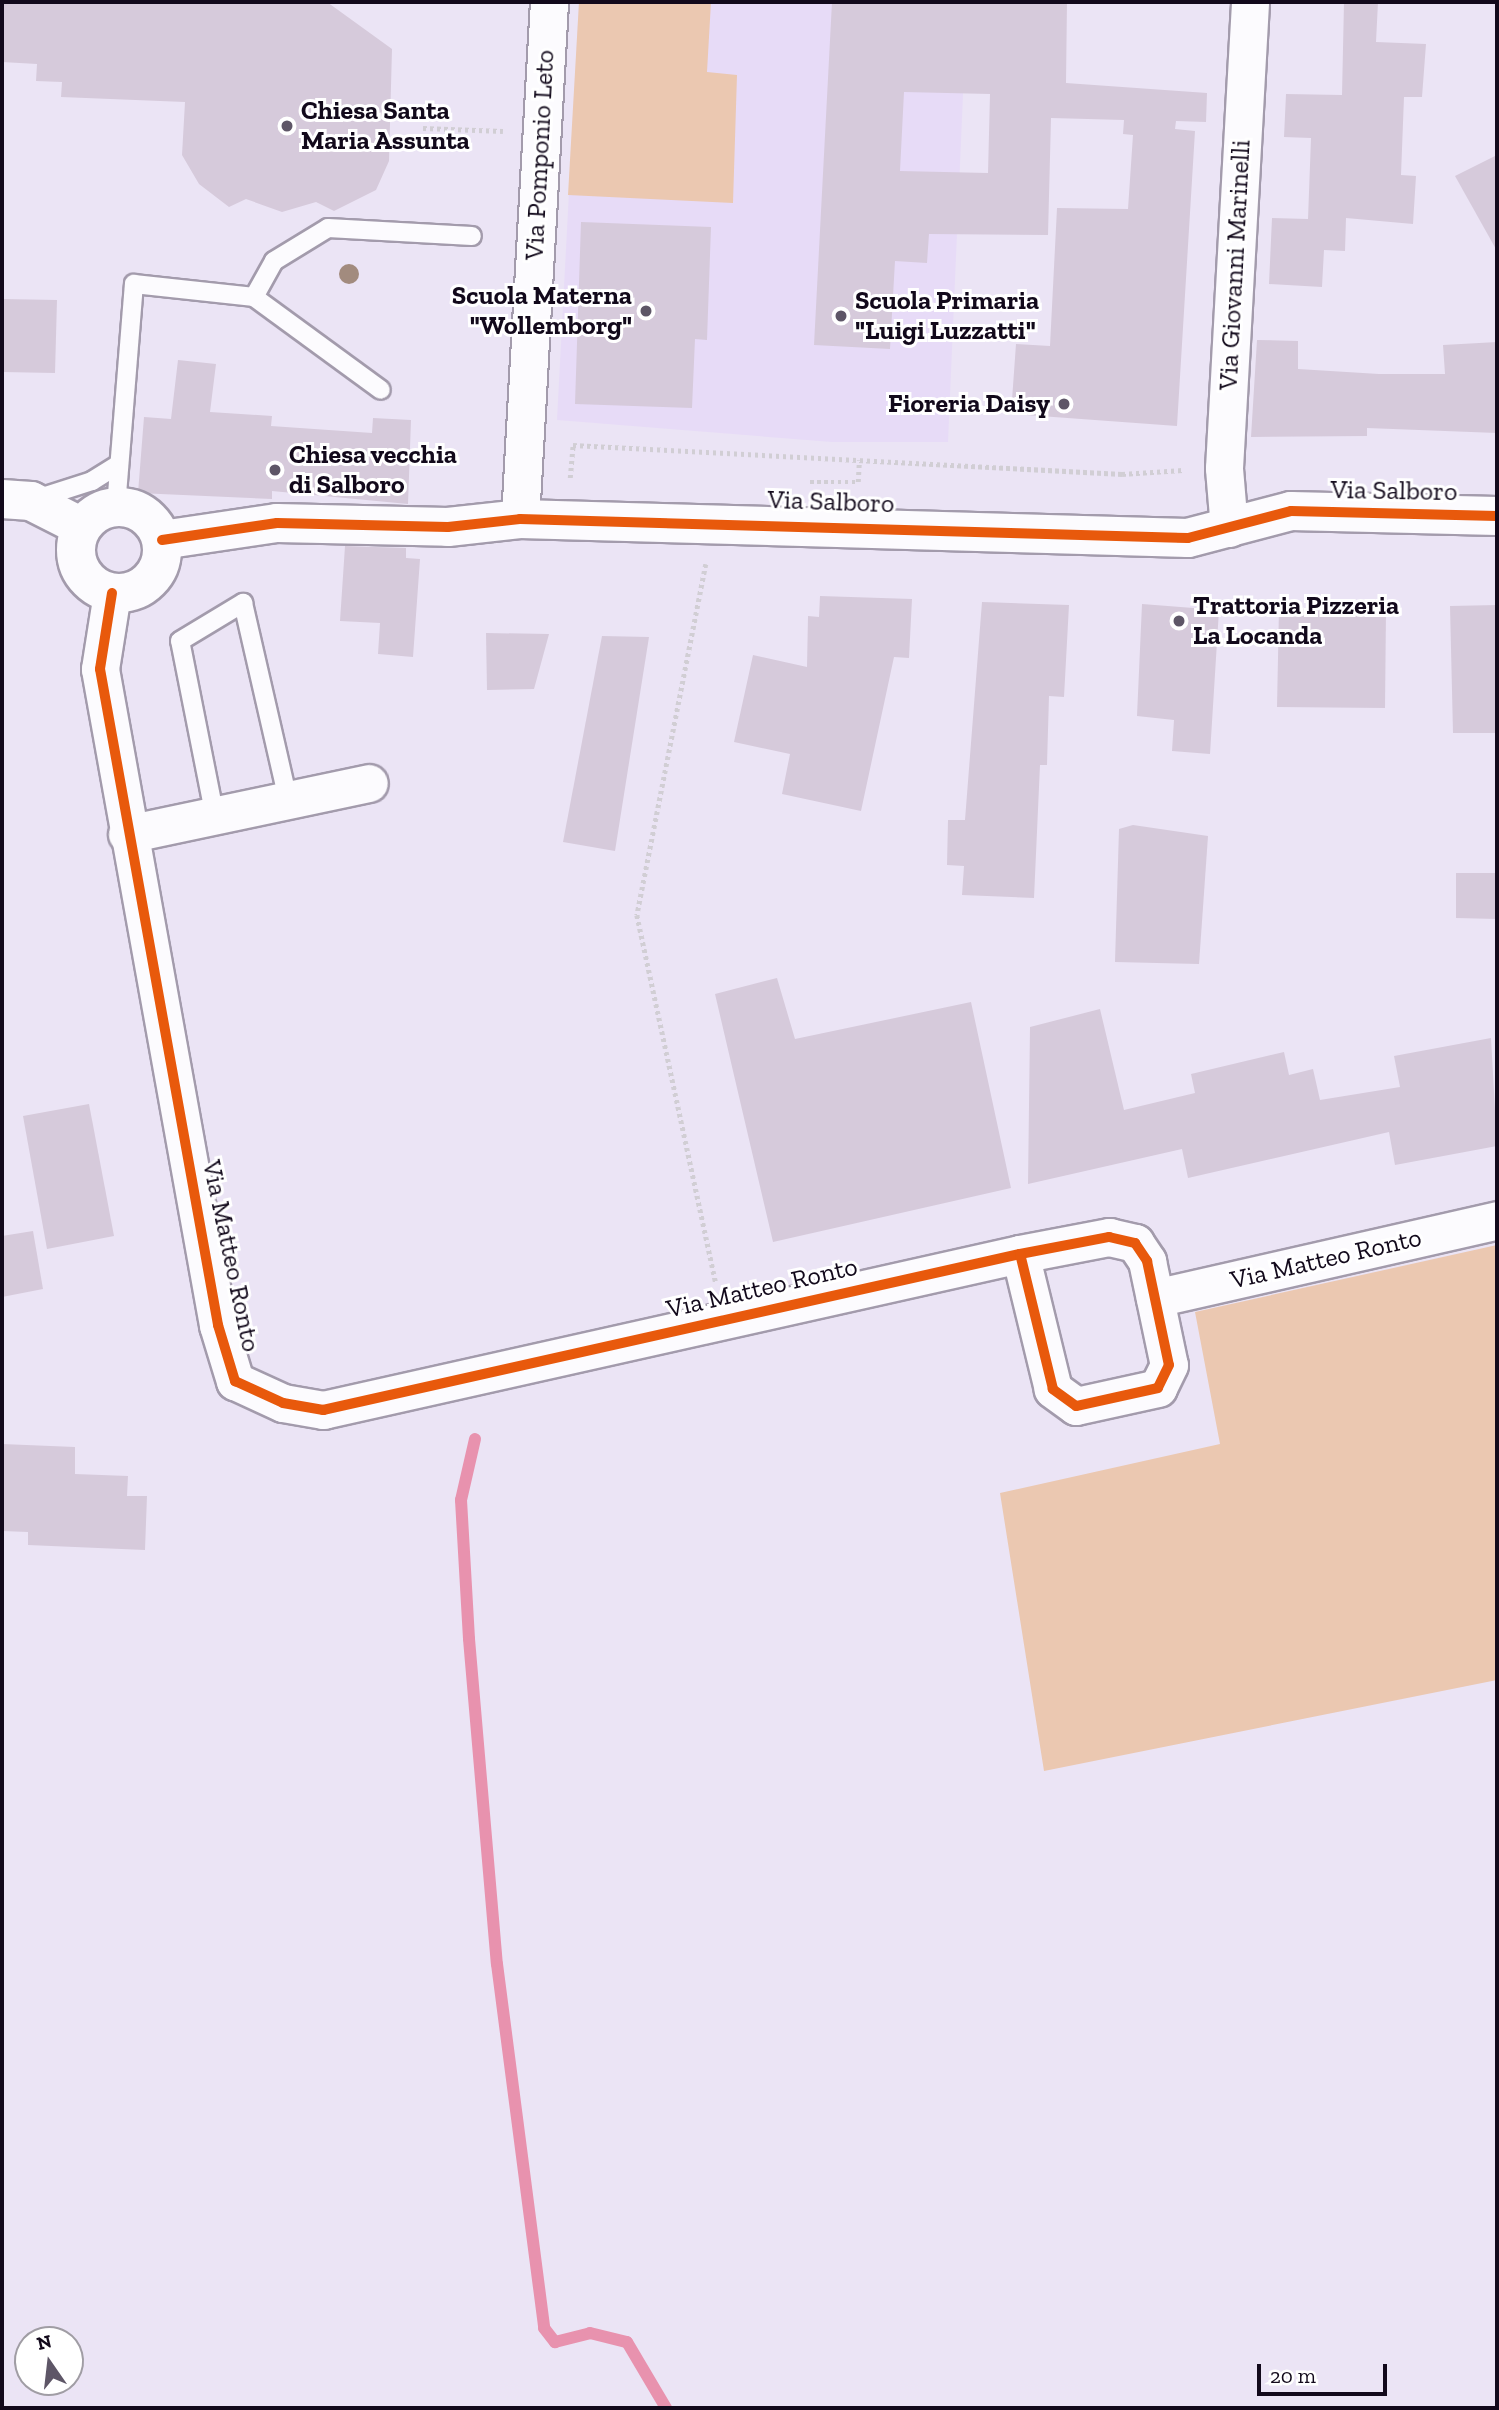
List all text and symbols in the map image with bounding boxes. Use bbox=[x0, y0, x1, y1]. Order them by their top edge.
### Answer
street label: Via Pomponio Leto bbox=[519, 49, 561, 261]
place label: Chiesa Santa Maria Assunta bbox=[301, 95, 470, 156]
marker: Chiesa Santa Maria Assunta bbox=[279, 118, 295, 134]
street label: Via Giovanni Marinelli bbox=[1213, 139, 1257, 391]
place label: Scuola Materna "Wollemborg" bbox=[452, 280, 632, 342]
place label: Scuola Primaria "Luigi Luzzatti" bbox=[855, 285, 1039, 346]
marker: Scuola Materna "Wollemborg" bbox=[638, 303, 654, 319]
marker: Scuola Primaria "Luigi Luzzatti" bbox=[833, 308, 849, 324]
place label: Fioreria Daisy bbox=[888, 388, 1050, 420]
marker: Fioreria Daisy bbox=[1056, 396, 1072, 412]
place label: Chiesa vecchia di Salboro bbox=[289, 439, 458, 500]
marker: Chiesa vecchia di Salboro bbox=[267, 462, 283, 478]
street label: Via Salboro bbox=[1330, 474, 1458, 508]
street label: Via Salboro bbox=[767, 484, 895, 520]
place label: Trattoria Pizzeria La Locanda bbox=[1193, 590, 1399, 652]
marker: Trattoria Pizzeria La Locanda bbox=[1171, 613, 1187, 629]
street label: Via Matteo Ronto bbox=[195, 1157, 267, 1355]
street label: Via Matteo Ronto bbox=[1227, 1222, 1425, 1296]
street label: Via Matteo Ronto bbox=[663, 1251, 861, 1325]
north arrow bbox=[14, 2326, 84, 2396]
text: N bbox=[34, 2329, 54, 2355]
scale bar bbox=[1261, 2350, 1390, 2394]
text: 20 m bbox=[1270, 2363, 1316, 2388]

